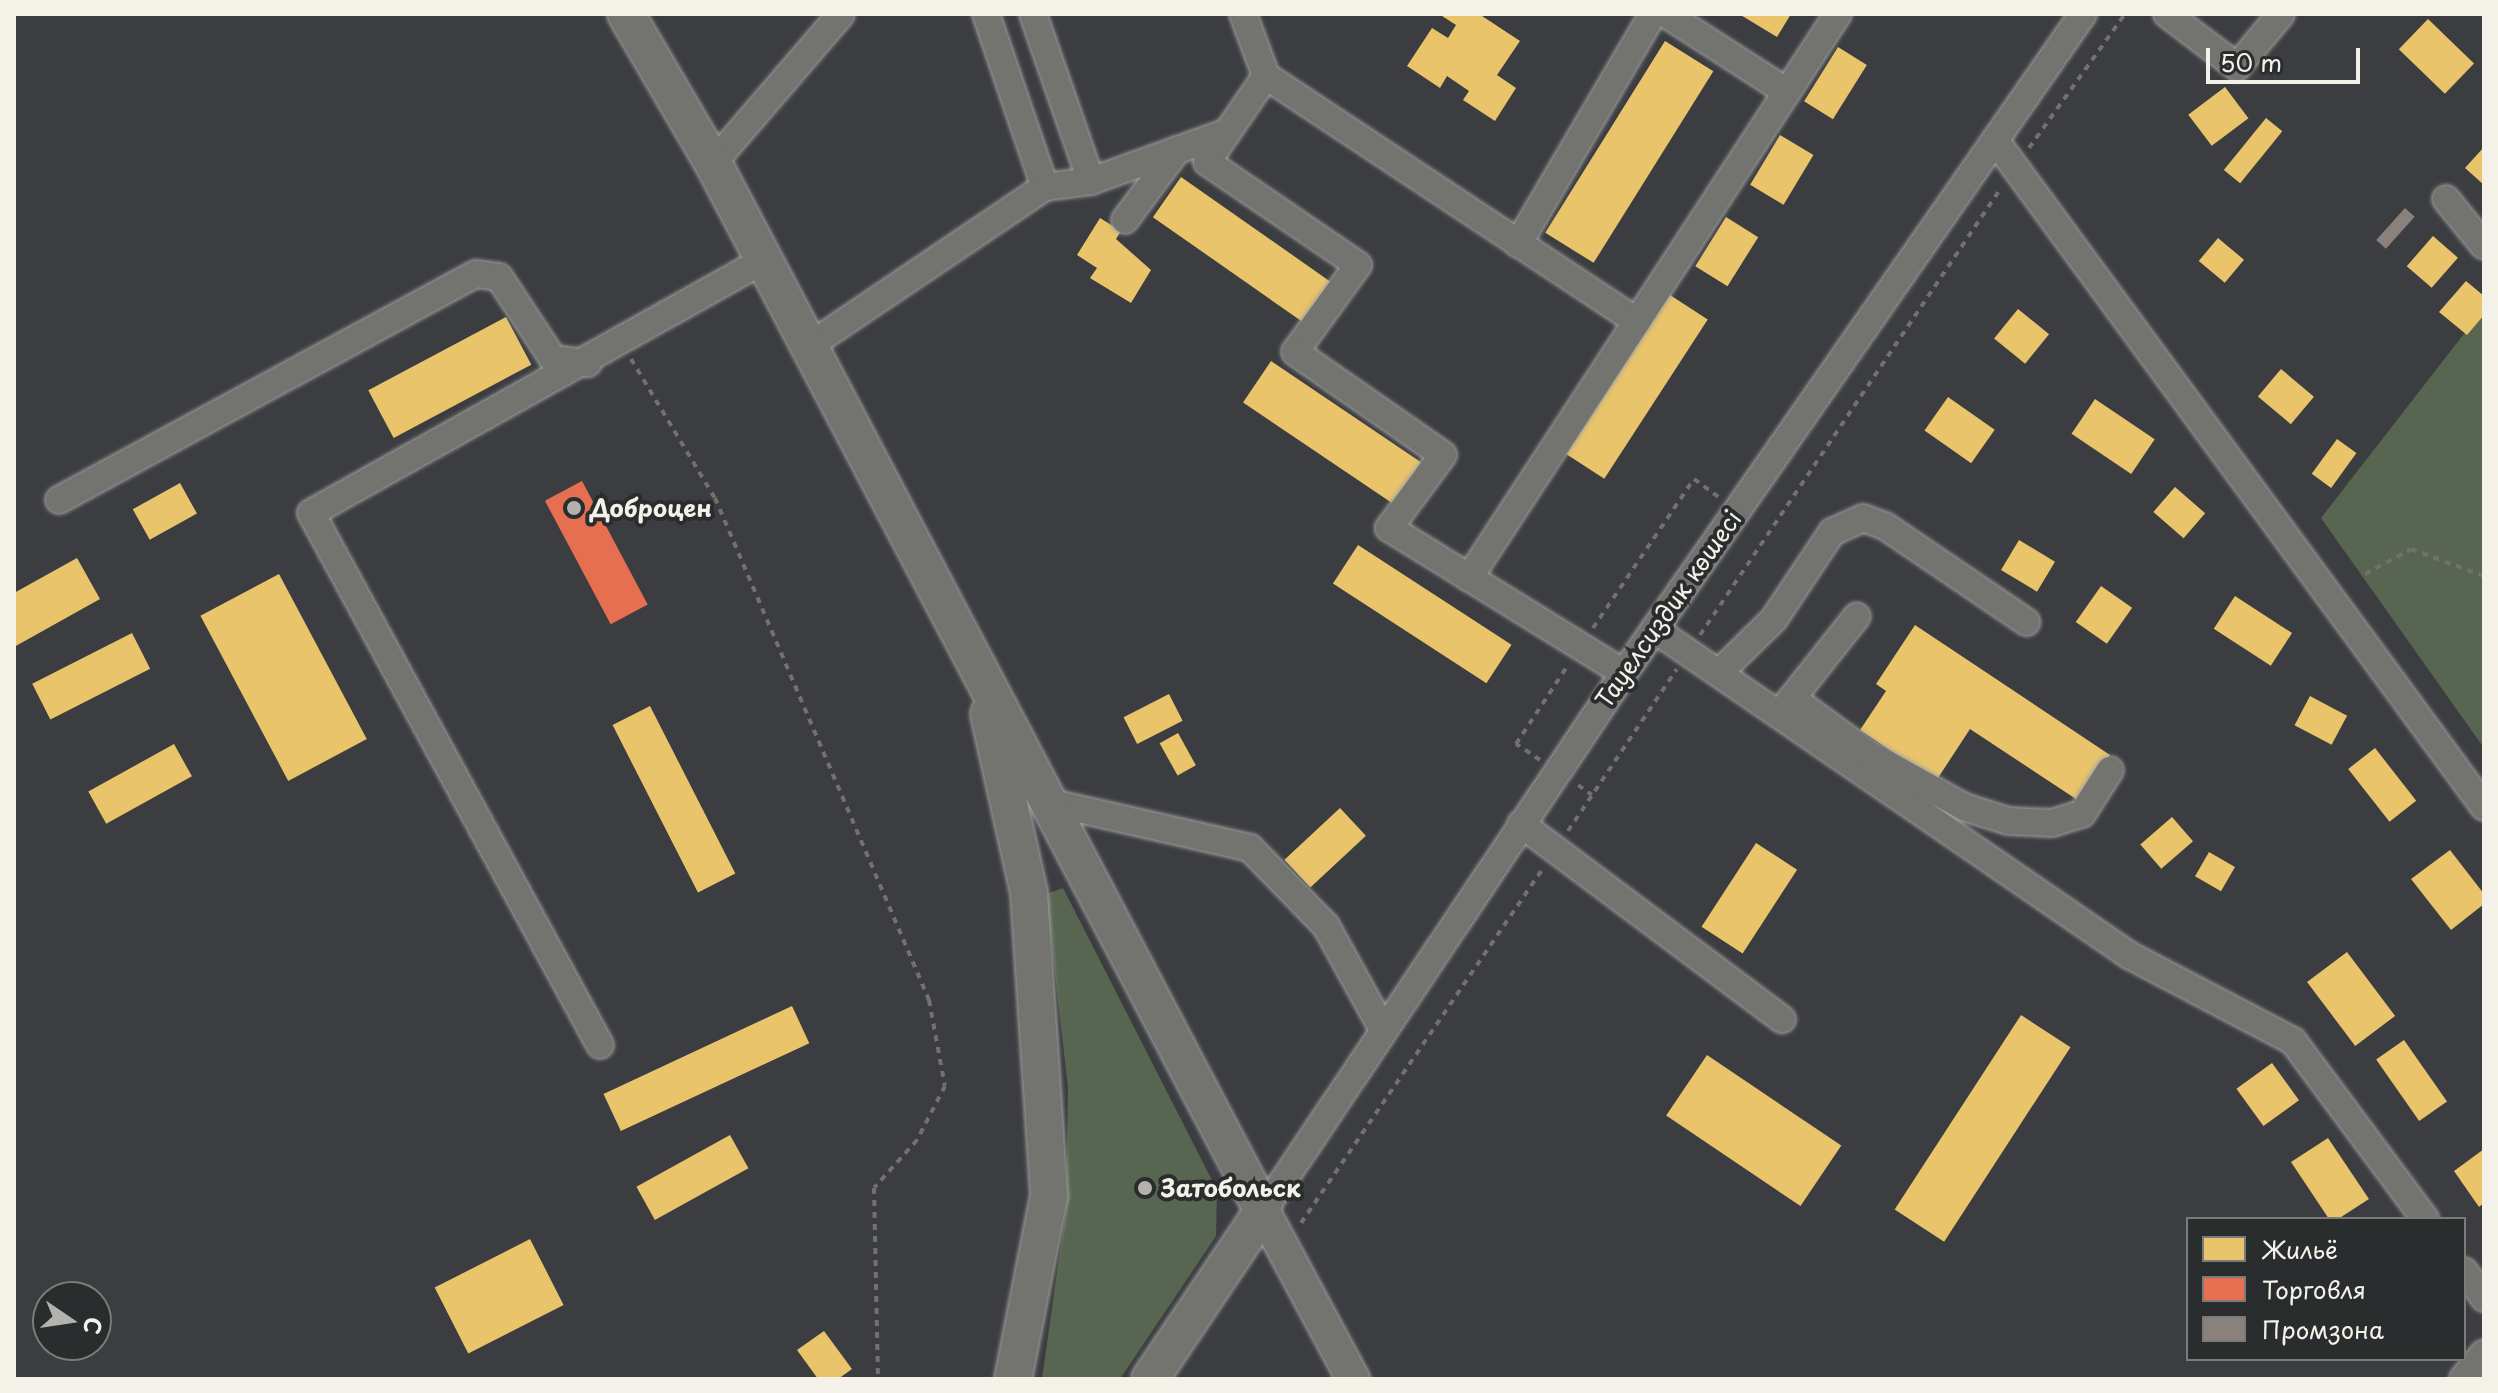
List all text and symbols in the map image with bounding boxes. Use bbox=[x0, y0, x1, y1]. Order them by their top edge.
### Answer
scale bar bbox=[2210, 32, 2364, 82]
text: 50 m bbox=[2220, 44, 2282, 80]
place label: Доброцен bbox=[590, 494, 712, 522]
marker: Доброцен bbox=[565, 499, 583, 517]
street label: Тауелсиздик көшесі bbox=[1588, 504, 1748, 714]
place label: Затобольск bbox=[1161, 1174, 1300, 1202]
marker: Затобольск bbox=[1136, 1179, 1154, 1197]
legend bbox=[2186, 1217, 2466, 1361]
text: Жильё bbox=[2262, 1231, 2338, 1267]
text: Торговля bbox=[2262, 1271, 2366, 1307]
north arrow bbox=[32, 1281, 112, 1361]
text: Промзона bbox=[2262, 1311, 2384, 1347]
text: С bbox=[76, 1314, 112, 1338]

